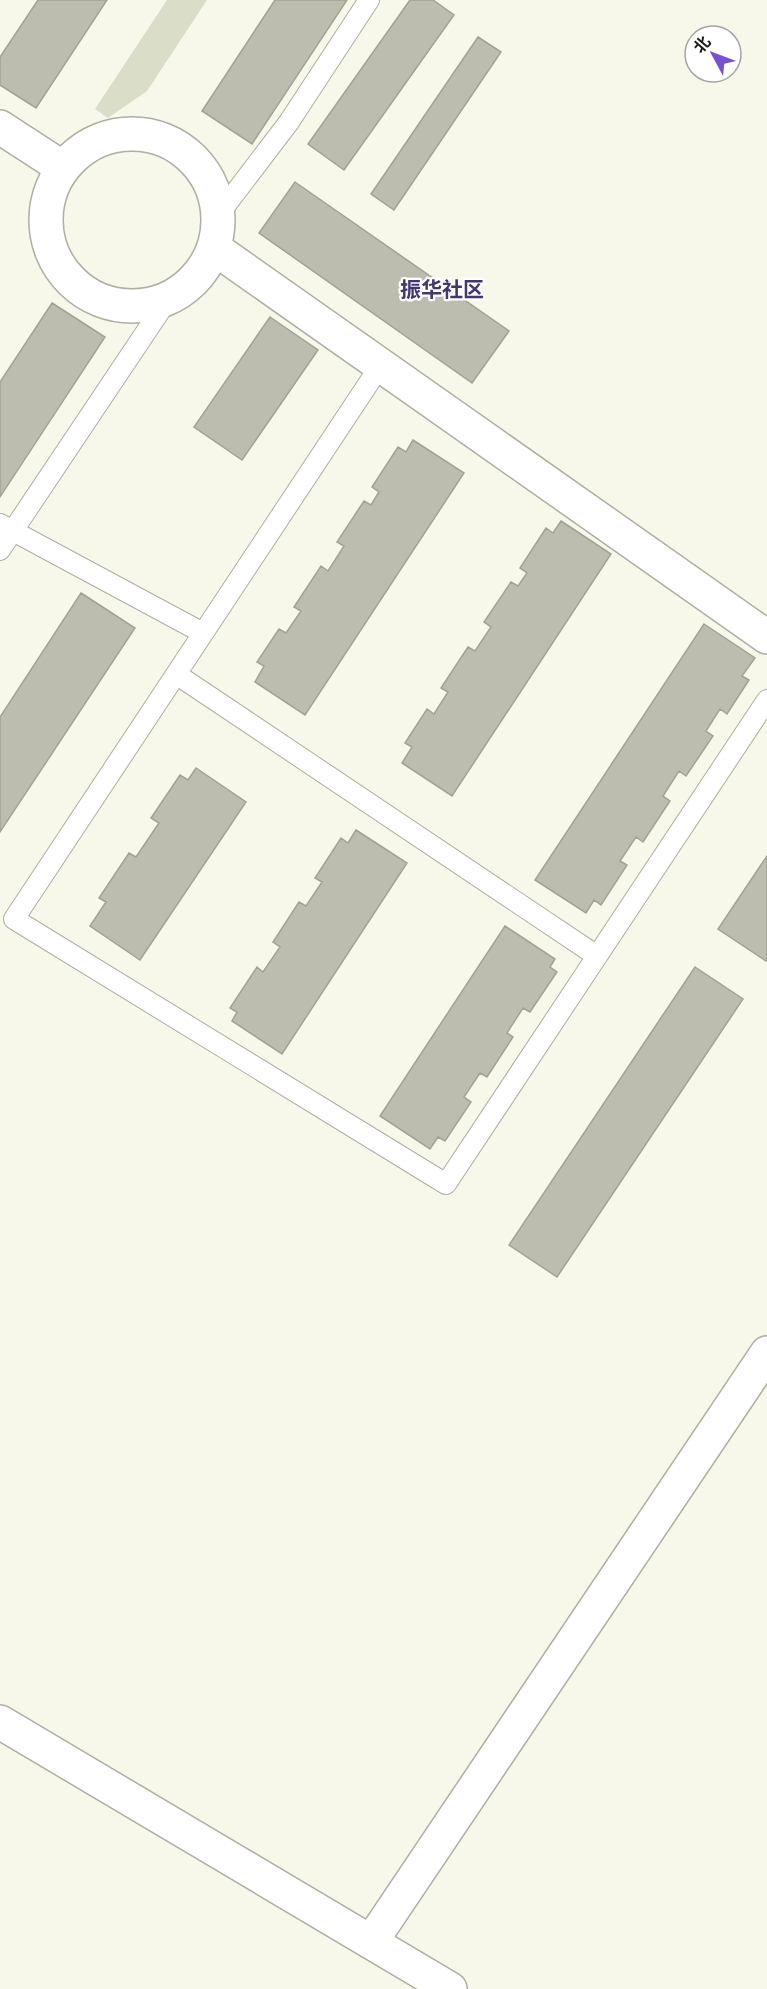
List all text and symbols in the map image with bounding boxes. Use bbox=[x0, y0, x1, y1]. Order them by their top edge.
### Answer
north arrow bbox=[683, 24, 743, 84]
text: 北 bbox=[689, 32, 714, 57]
district label: 振华社区 bbox=[400, 275, 484, 303]

